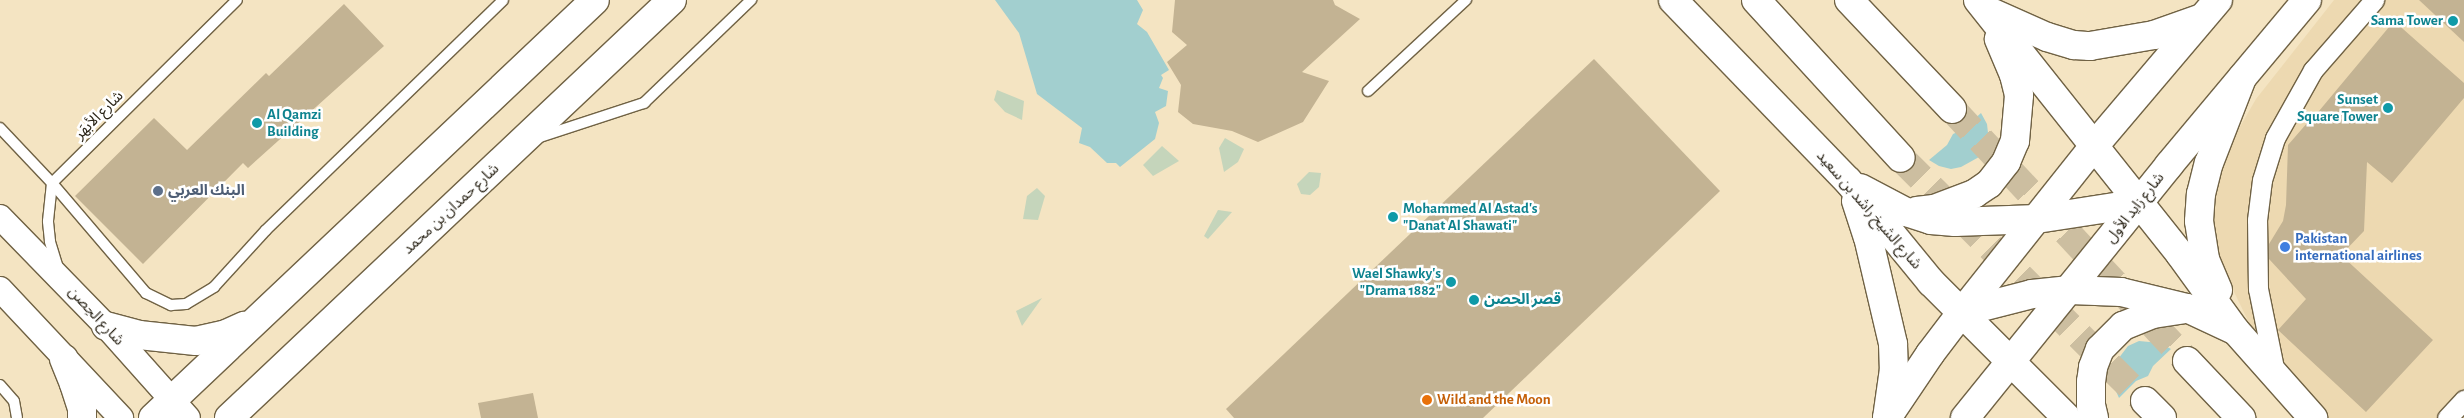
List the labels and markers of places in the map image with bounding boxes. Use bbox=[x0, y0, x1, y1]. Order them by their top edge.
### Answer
place label: Sama Tower bbox=[2371, 12, 2443, 30]
marker: Sama Tower bbox=[2447, 15, 2459, 27]
place label: Sunset Square Tower bbox=[2297, 90, 2378, 125]
marker: Sunset Square Tower bbox=[2382, 102, 2394, 114]
place label: Al Qamzi Building bbox=[267, 105, 322, 140]
marker: Al Qamzi Building bbox=[251, 117, 263, 129]
place label: البنك العربي bbox=[168, 182, 245, 200]
marker: البنك العربي bbox=[152, 185, 164, 197]
place label: Mohammed Al Astad's "Danat Al Shawati" bbox=[1403, 199, 1538, 234]
marker: Mohammed Al Astad's "Danat Al Shawati" bbox=[1387, 211, 1399, 223]
place label: Pakistan international airlines bbox=[2295, 229, 2422, 264]
marker: Pakistan international airlines bbox=[2279, 241, 2291, 253]
place label: Wael Shawky's "Drama 1882" bbox=[1352, 264, 1441, 299]
marker: Wael Shawky's "Drama 1882" bbox=[1445, 276, 1457, 288]
place label: قصر الحصن bbox=[1484, 291, 1561, 309]
marker: قصر الحصن bbox=[1468, 294, 1480, 306]
place label: Wild and the Moon bbox=[1437, 391, 1551, 409]
marker: Wild and the Moon bbox=[1421, 394, 1433, 406]

